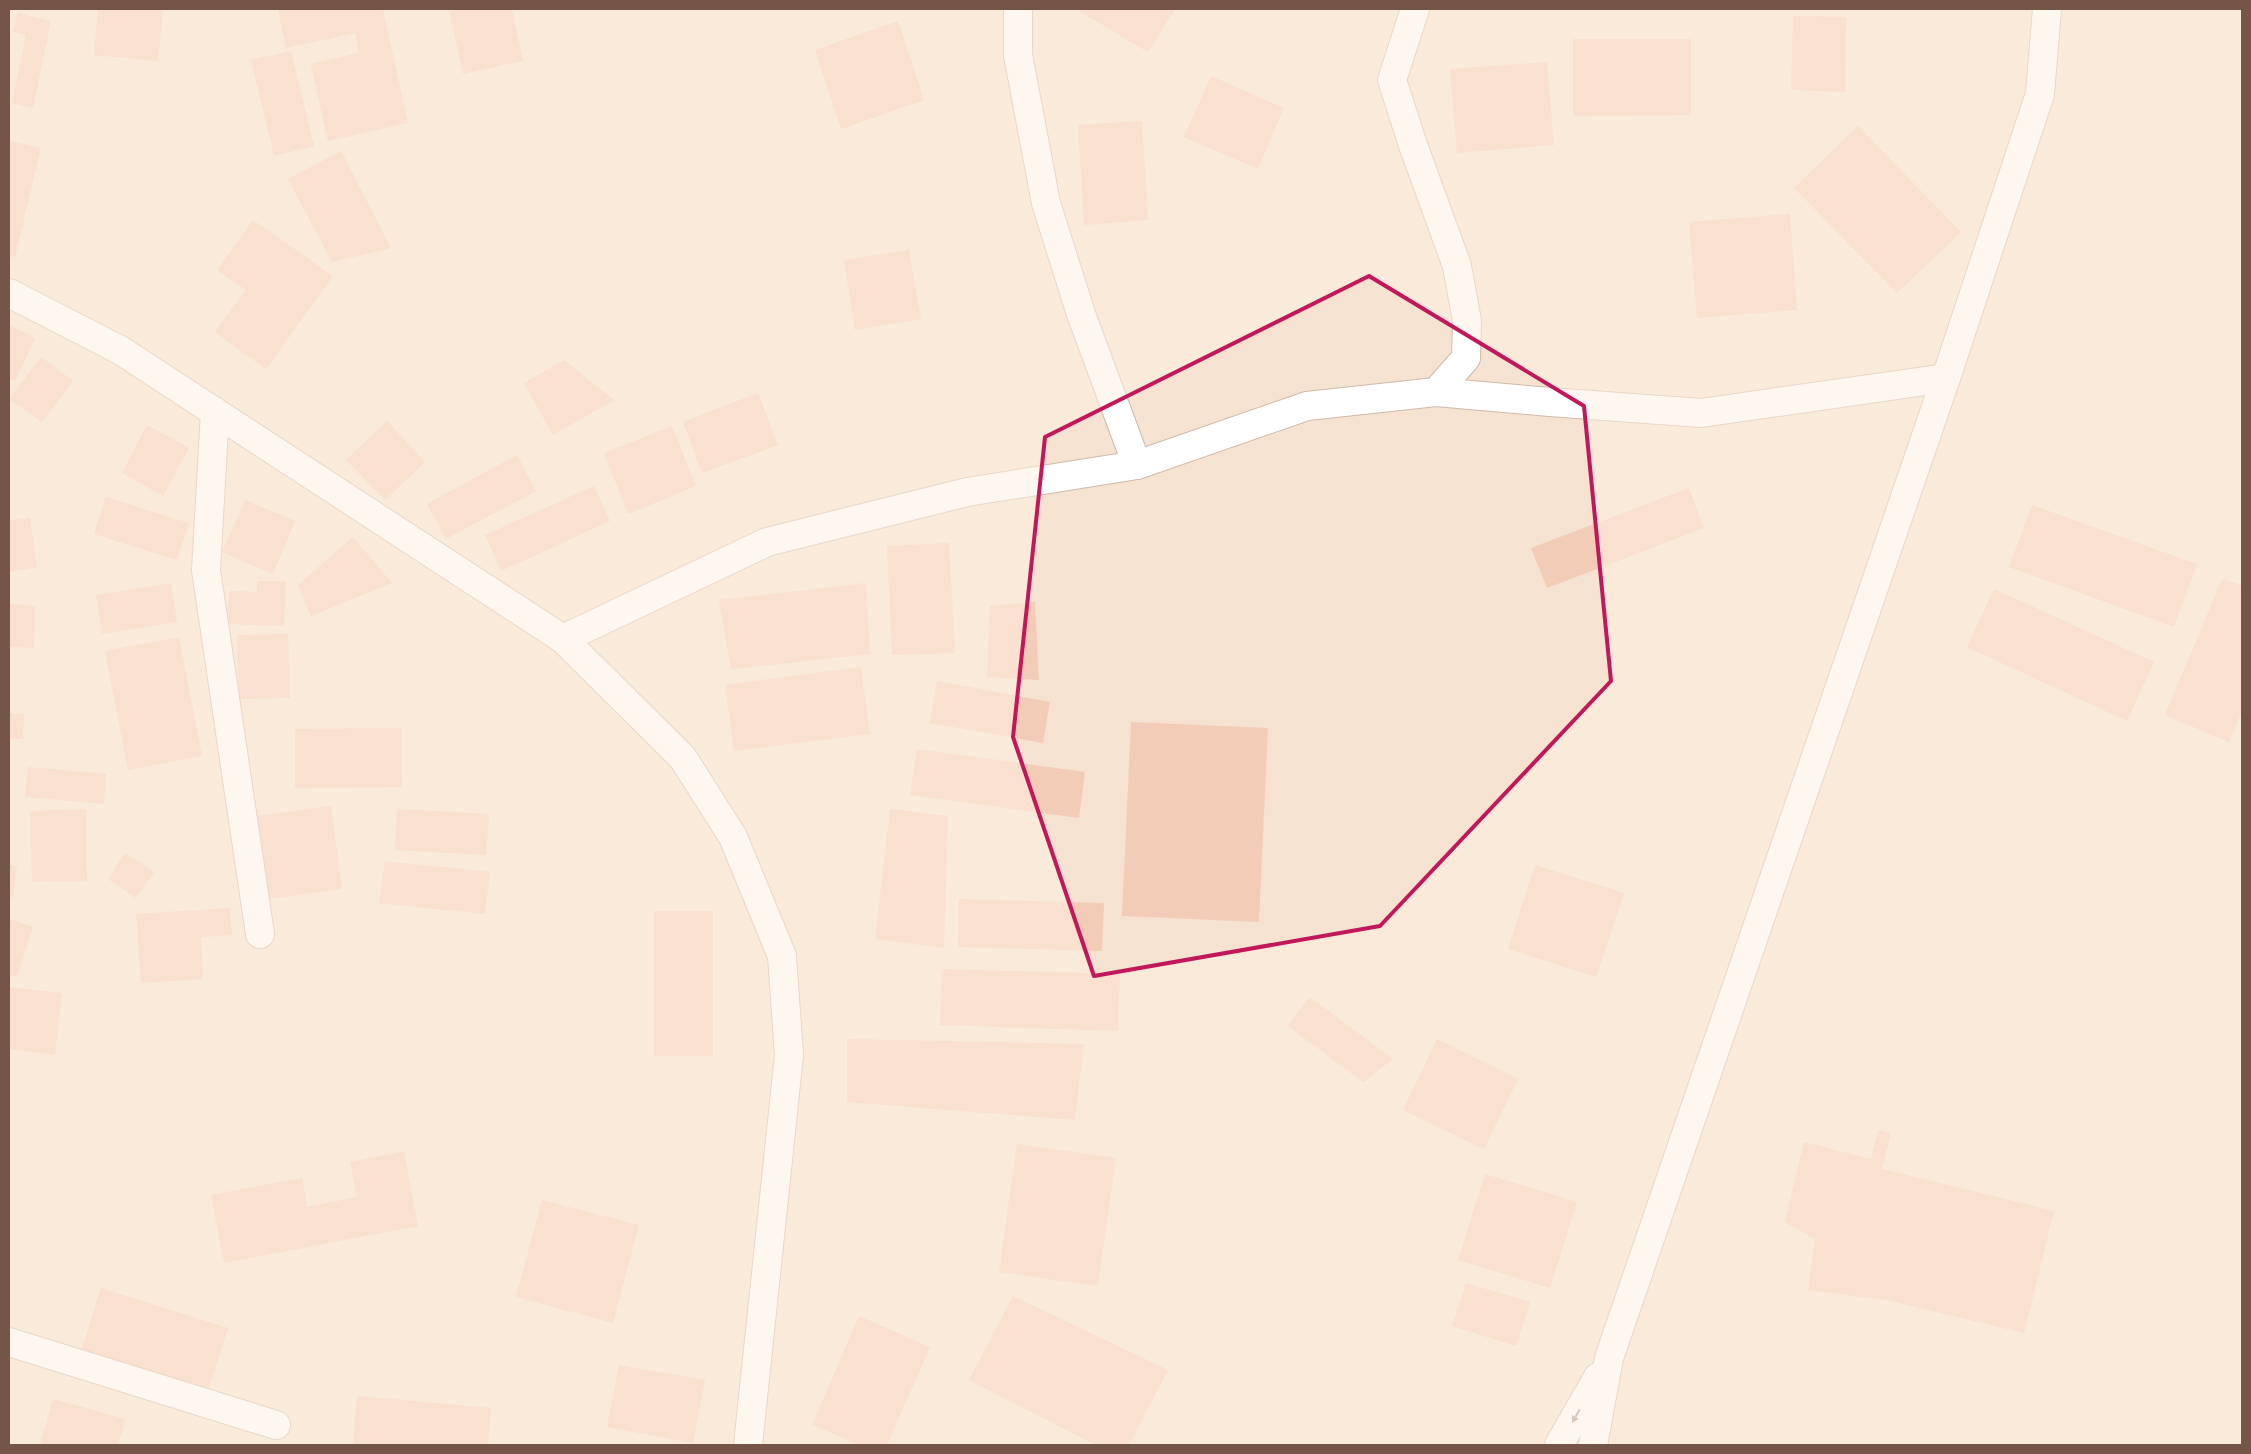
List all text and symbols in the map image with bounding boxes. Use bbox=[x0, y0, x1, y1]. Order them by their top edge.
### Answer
one-way arrow bbox=[1572, 1408, 1580, 1423]

